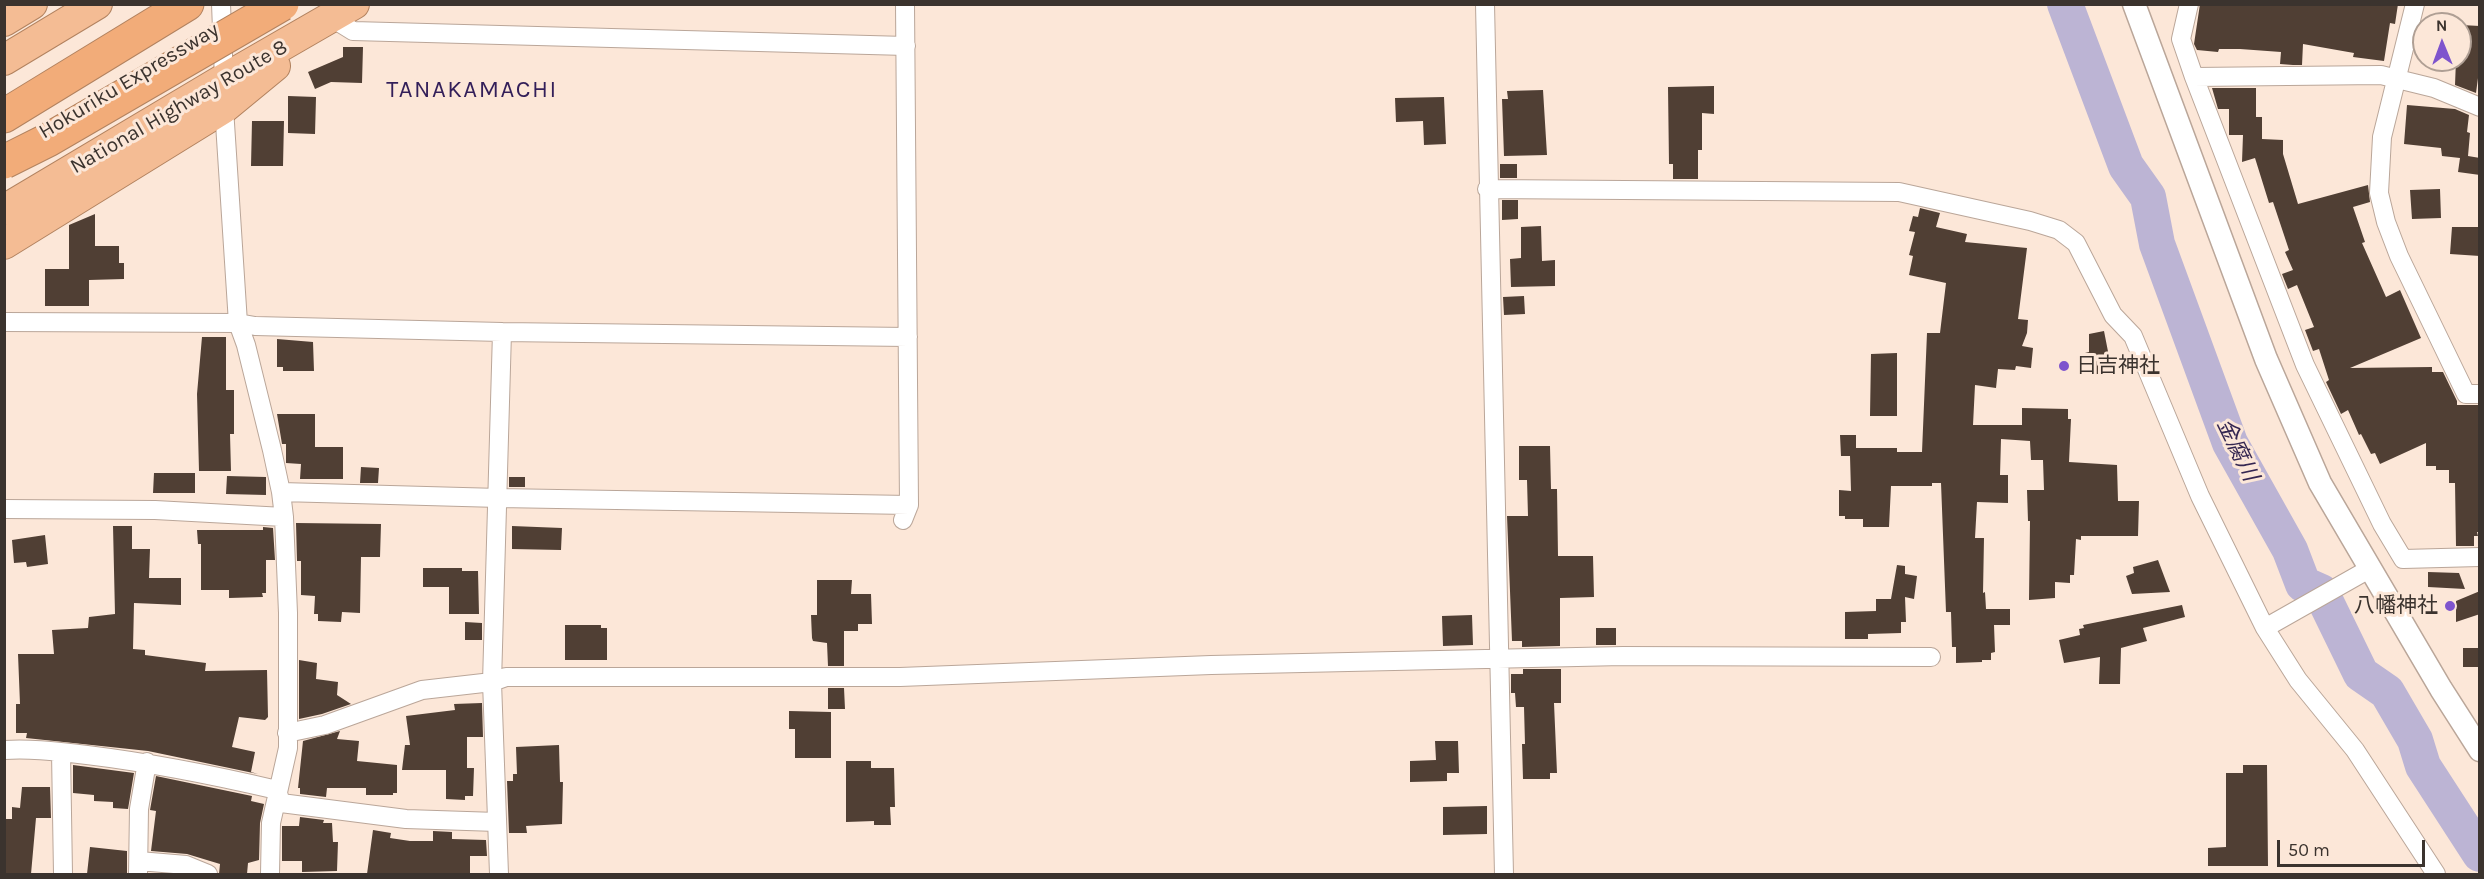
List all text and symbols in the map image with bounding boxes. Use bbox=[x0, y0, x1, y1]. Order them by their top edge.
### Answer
north arrow bbox=[2412, 12, 2472, 72]
text: N bbox=[2436, 16, 2448, 35]
street label: Hokuriku Expressway bbox=[35, 17, 223, 145]
street label: National Highway Route 8 bbox=[66, 34, 292, 180]
district label: TANAKAMACHI bbox=[386, 76, 558, 104]
place label: 日吉神社 bbox=[2076, 353, 2160, 379]
marker: 日吉神社 bbox=[2057, 359, 2071, 373]
water label: 金腐川 bbox=[2211, 415, 2263, 485]
place label: 八幡神社 bbox=[2354, 593, 2438, 619]
marker: 八幡神社 bbox=[2443, 599, 2457, 613]
scale bar bbox=[2280, 828, 2428, 866]
text: 50 m bbox=[2288, 839, 2330, 861]

